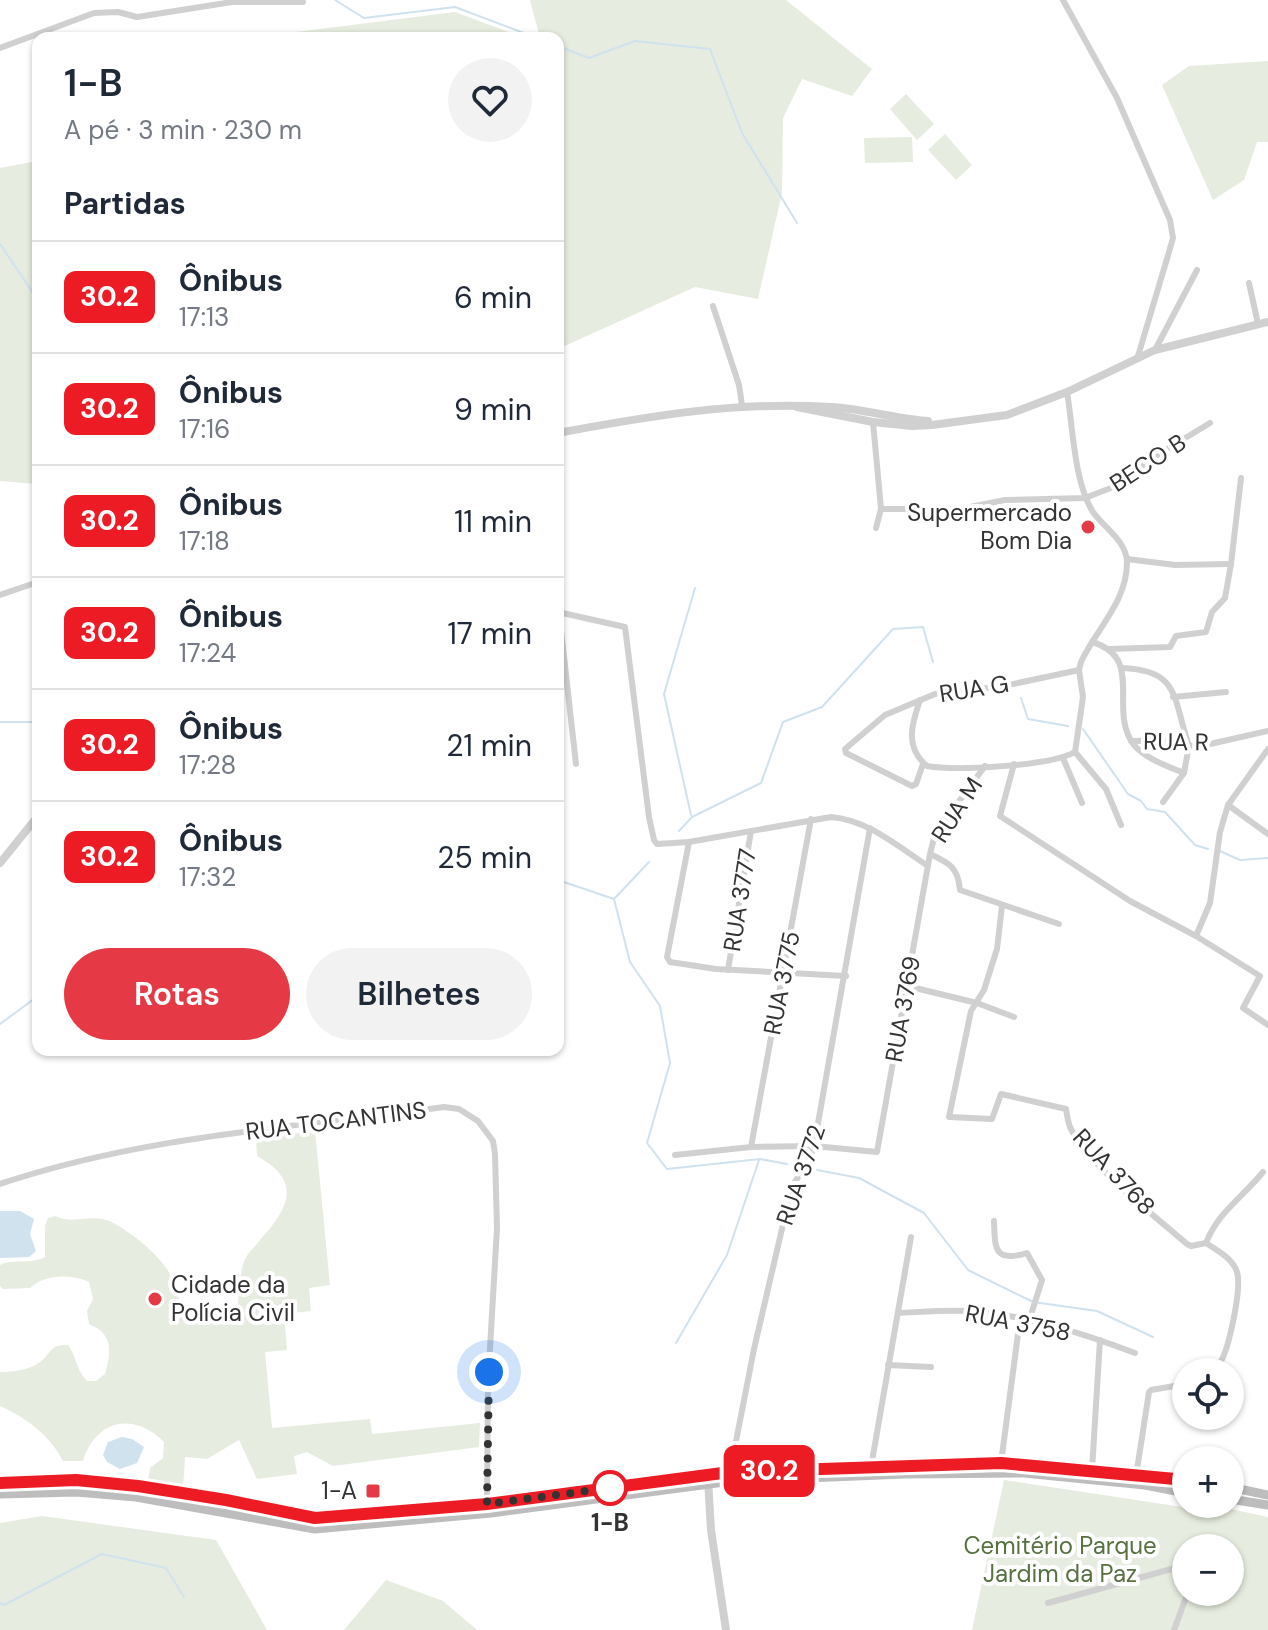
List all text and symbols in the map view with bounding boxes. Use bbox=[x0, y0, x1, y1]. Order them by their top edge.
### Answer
text: 1-B bbox=[64, 58, 123, 108]
button: heart bbox=[448, 58, 532, 142]
text: A pé · 3 min · 230 m bbox=[64, 113, 302, 147]
text: Partidas bbox=[64, 184, 186, 223]
text: Ônibus bbox=[179, 261, 283, 300]
text: 30.2 bbox=[80, 278, 139, 315]
text: 6 min bbox=[454, 278, 532, 317]
text: 17:13 bbox=[179, 300, 229, 334]
text: Ônibus bbox=[179, 373, 283, 412]
text: 30.2 bbox=[80, 390, 139, 427]
text: 9 min bbox=[454, 390, 532, 429]
text: 17:16 bbox=[179, 412, 230, 446]
street label: BECO B bbox=[1104, 427, 1192, 499]
text: Ônibus bbox=[179, 485, 283, 524]
place label: Supermercado Bom Dia bbox=[907, 497, 1072, 556]
text: 30.2 bbox=[80, 502, 139, 539]
text: 11 min bbox=[454, 502, 532, 541]
marker: Supermercado Bom Dia bbox=[1079, 518, 1097, 536]
text: 17:18 bbox=[179, 524, 230, 558]
text: Ônibus bbox=[179, 597, 283, 636]
text: 30.2 bbox=[80, 614, 139, 651]
text: 17 min bbox=[447, 614, 532, 653]
text: 17:24 bbox=[179, 636, 236, 670]
street label: RUA G bbox=[937, 668, 1011, 709]
text: Ônibus bbox=[179, 709, 283, 748]
street label: RUA R bbox=[1143, 725, 1209, 758]
text: 30.2 bbox=[80, 726, 139, 763]
text: 21 min bbox=[446, 726, 532, 765]
text: 17:28 bbox=[179, 748, 236, 782]
street label: RUA M bbox=[924, 771, 989, 848]
text: Ônibus bbox=[179, 821, 283, 860]
text: 30.2 bbox=[80, 838, 139, 875]
text: 25 min bbox=[437, 838, 532, 877]
street label: RUA 3777 bbox=[716, 846, 763, 954]
text: 17:32 bbox=[179, 860, 236, 894]
street label: RUA 3775 bbox=[756, 928, 807, 1037]
button: Rotas bbox=[64, 948, 290, 1040]
button: Bilhetes bbox=[306, 948, 532, 1040]
street label: RUA 3769 bbox=[878, 953, 927, 1064]
street label: RUA TOCANTINS bbox=[244, 1094, 428, 1147]
street label: RUA 3772 bbox=[769, 1121, 832, 1229]
street label: RUA 3768 bbox=[1066, 1122, 1162, 1221]
place label: Cidade da Polícia Civil bbox=[171, 1269, 295, 1328]
marker: Cidade da Polícia Civil bbox=[146, 1290, 164, 1308]
street label: RUA 3758 bbox=[963, 1297, 1073, 1348]
your location bbox=[469, 1352, 509, 1392]
map controls bbox=[1172, 1358, 1244, 1606]
button: locate bbox=[1172, 1358, 1244, 1430]
line badge: 30.2 bbox=[713, 1445, 825, 1497]
button: + bbox=[1172, 1446, 1244, 1518]
text: 30.2 bbox=[740, 1452, 798, 1489]
marker: 1-B bbox=[593, 1471, 627, 1505]
place label: 1-A bbox=[321, 1475, 357, 1506]
marker: 1-A bbox=[364, 1482, 382, 1500]
place label: 1-B bbox=[591, 1507, 629, 1538]
park label: Cemitério Parque Jardim da Paz bbox=[963, 1530, 1157, 1589]
button: − bbox=[1172, 1534, 1244, 1606]

